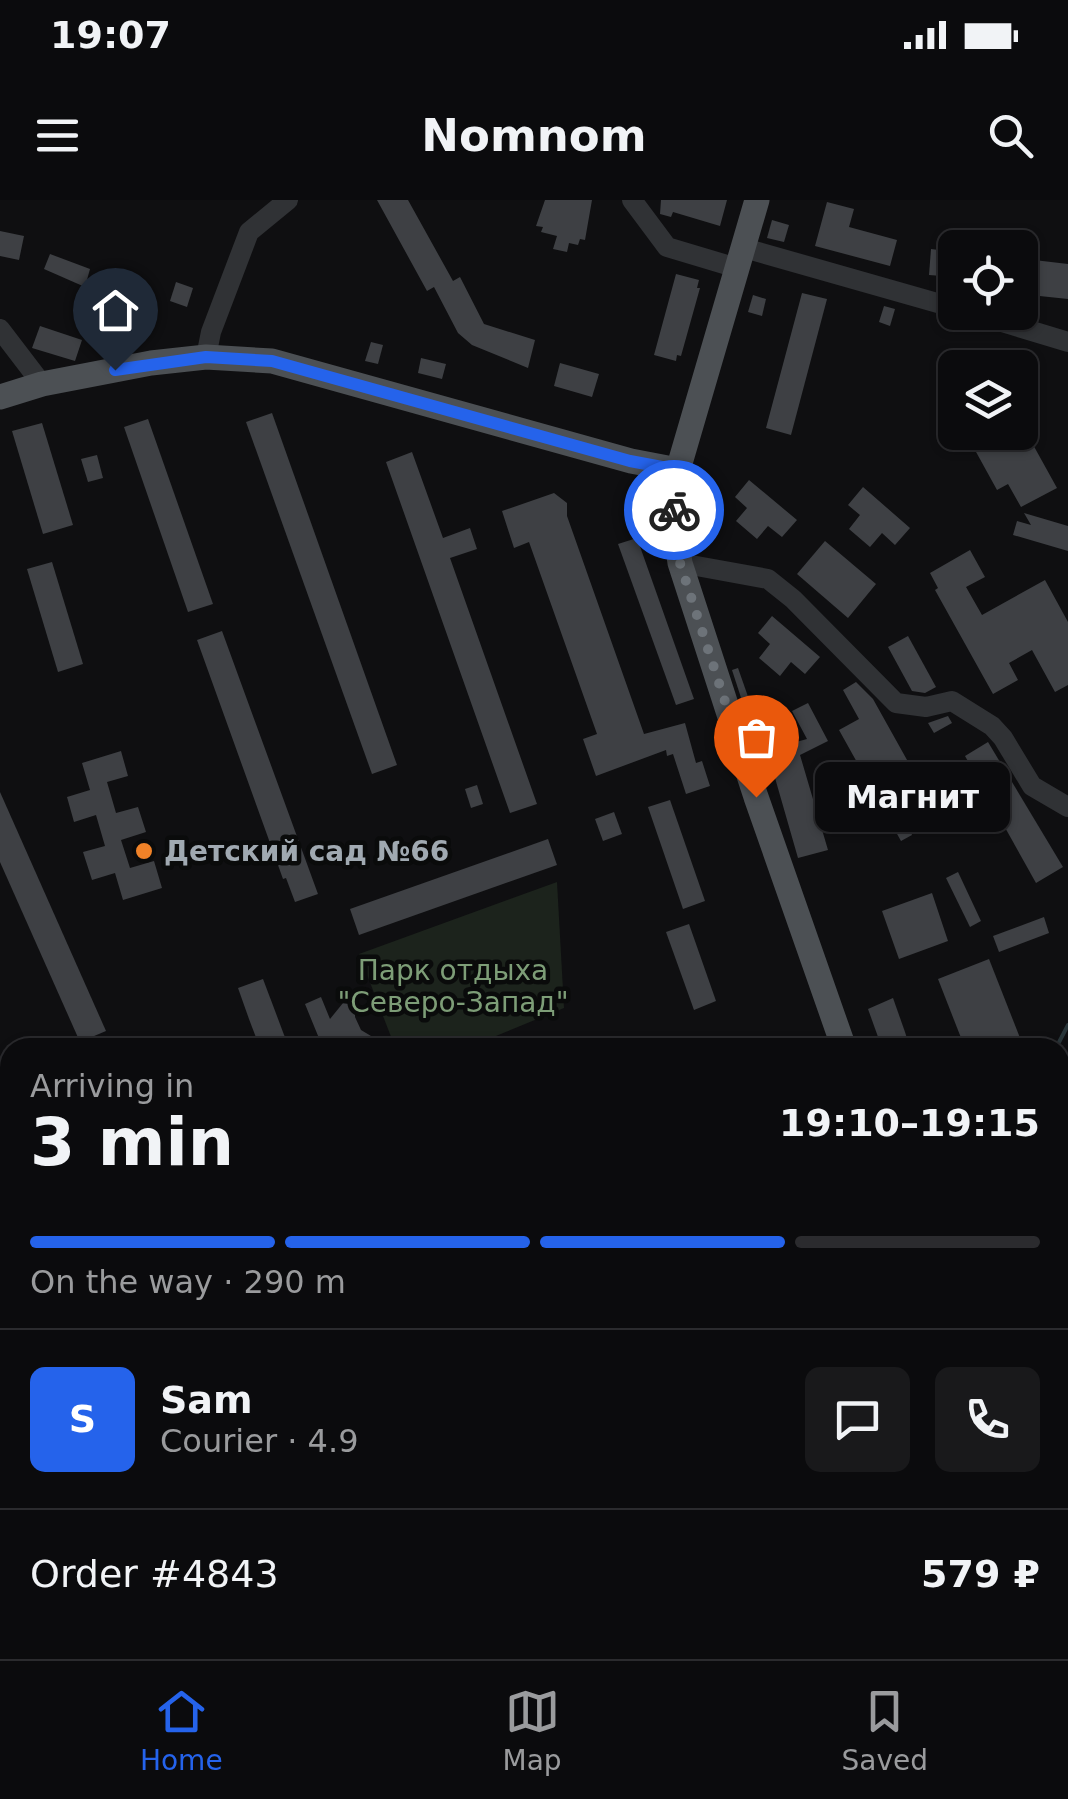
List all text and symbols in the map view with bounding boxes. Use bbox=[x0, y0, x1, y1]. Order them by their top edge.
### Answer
text: 19:07 bbox=[50, 13, 171, 57]
icon: menu bbox=[30, 108, 85, 163]
icon: search bbox=[983, 108, 1038, 163]
text: Nomnom bbox=[421, 109, 647, 162]
map controls bbox=[938, 230, 1038, 450]
button: locate bbox=[938, 230, 1038, 330]
pin bbox=[73, 268, 158, 371]
icon: home bbox=[88, 283, 143, 338]
button: layers bbox=[938, 350, 1038, 450]
courier bbox=[624, 460, 724, 560]
icon: bike bbox=[647, 483, 702, 538]
pin bbox=[714, 695, 799, 798]
icon: bag bbox=[729, 710, 784, 765]
callout: Магнит bbox=[816, 762, 1011, 832]
text: Магнит bbox=[846, 778, 979, 816]
place label: Детский сад №66 bbox=[164, 835, 449, 868]
marker: Детский сад №66 bbox=[133, 840, 155, 862]
park label: Парк отдыха "Северо-Запад" bbox=[337, 954, 569, 1019]
text: Arriving in bbox=[30, 1067, 194, 1105]
text: 19:10–19:15 bbox=[779, 1101, 1040, 1145]
text: 3 min bbox=[30, 1105, 234, 1180]
text: On the way · 290 m bbox=[30, 1263, 346, 1301]
button: chat bbox=[805, 1367, 910, 1472]
button: phone bbox=[935, 1367, 1040, 1472]
text: Sam bbox=[160, 1378, 253, 1422]
text: S bbox=[69, 1397, 96, 1441]
text: Courier · 4.9 bbox=[160, 1422, 359, 1460]
text: Order #4843 bbox=[30, 1552, 279, 1596]
text: 579 ₽ bbox=[921, 1552, 1040, 1596]
tab: Home bbox=[140, 1684, 223, 1777]
tab: Map bbox=[503, 1684, 562, 1777]
tab: Saved bbox=[842, 1684, 928, 1777]

